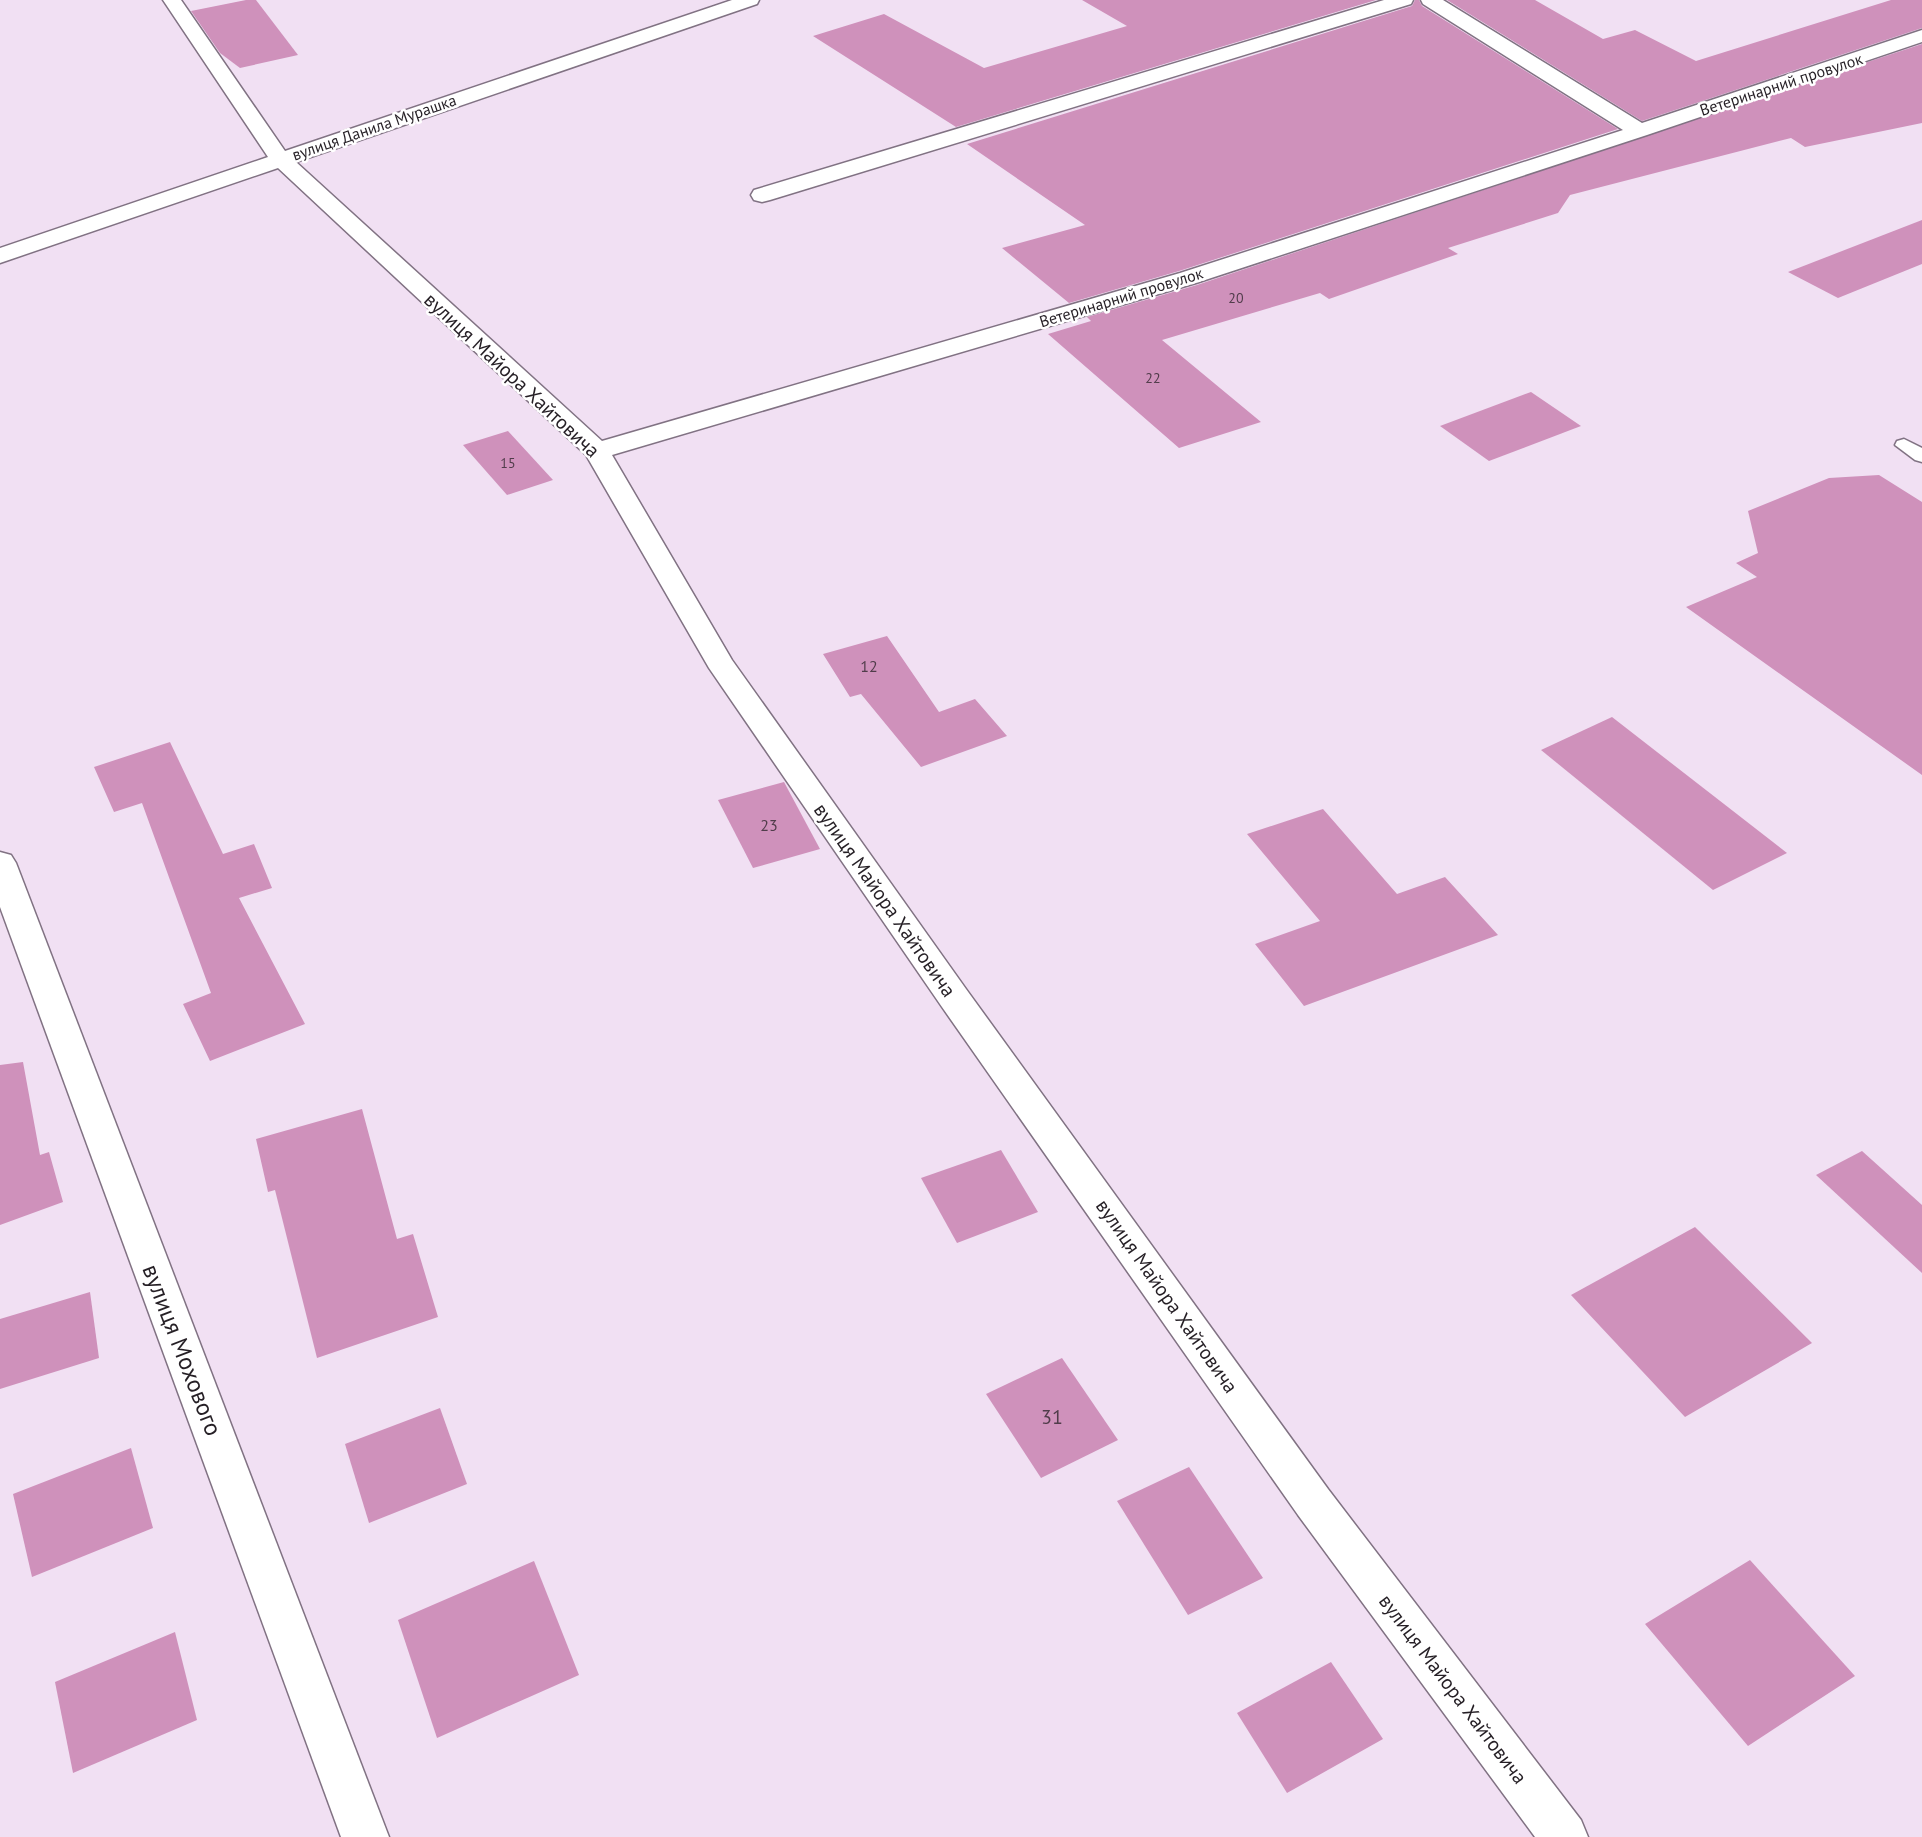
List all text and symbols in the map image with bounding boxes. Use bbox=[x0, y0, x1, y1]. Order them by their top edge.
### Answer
street label: Ветеринарний провулок bbox=[1697, 48, 1865, 120]
street label: вулиця Данила Мурашка bbox=[289, 89, 459, 165]
street label: Ветеринарний провулок bbox=[1037, 262, 1206, 331]
street label: вулиця Майора Хайтовича bbox=[419, 287, 605, 463]
house number: 20 bbox=[1228, 289, 1244, 307]
house number: 22 bbox=[1145, 369, 1161, 387]
house number: 15 bbox=[500, 454, 516, 472]
house number: 12 bbox=[860, 656, 878, 676]
street label: вулиця Майора Хайтовича bbox=[808, 798, 962, 1002]
house number: 23 bbox=[760, 815, 778, 835]
street label: вулиця Майора Хайтовича bbox=[1090, 1194, 1244, 1398]
street label: вулиця Мохового bbox=[136, 1260, 229, 1440]
house number: 31 bbox=[1041, 1404, 1063, 1430]
street label: вулиця Майора Хайтовича bbox=[1373, 1589, 1533, 1789]

